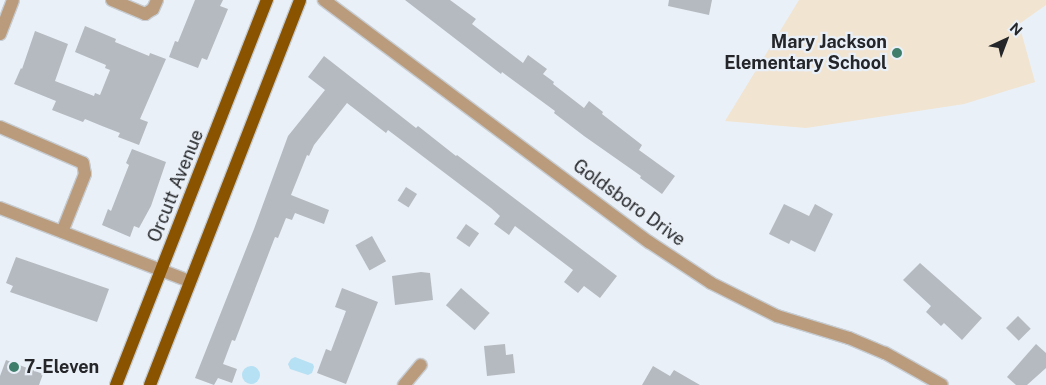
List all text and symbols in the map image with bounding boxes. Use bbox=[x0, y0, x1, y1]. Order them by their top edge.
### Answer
north arrow bbox=[981, 15, 1031, 65]
text: N bbox=[1007, 19, 1026, 39]
place label: Mary Jackson Elementary School bbox=[724, 32, 887, 74]
marker: Mary Jackson Elementary School bbox=[891, 47, 903, 59]
street label: Orcutt Avenue bbox=[144, 127, 208, 245]
street label: Goldsboro Drive bbox=[569, 155, 689, 251]
place label: 7-Eleven bbox=[24, 356, 99, 378]
marker: 7-Eleven bbox=[8, 361, 20, 373]

